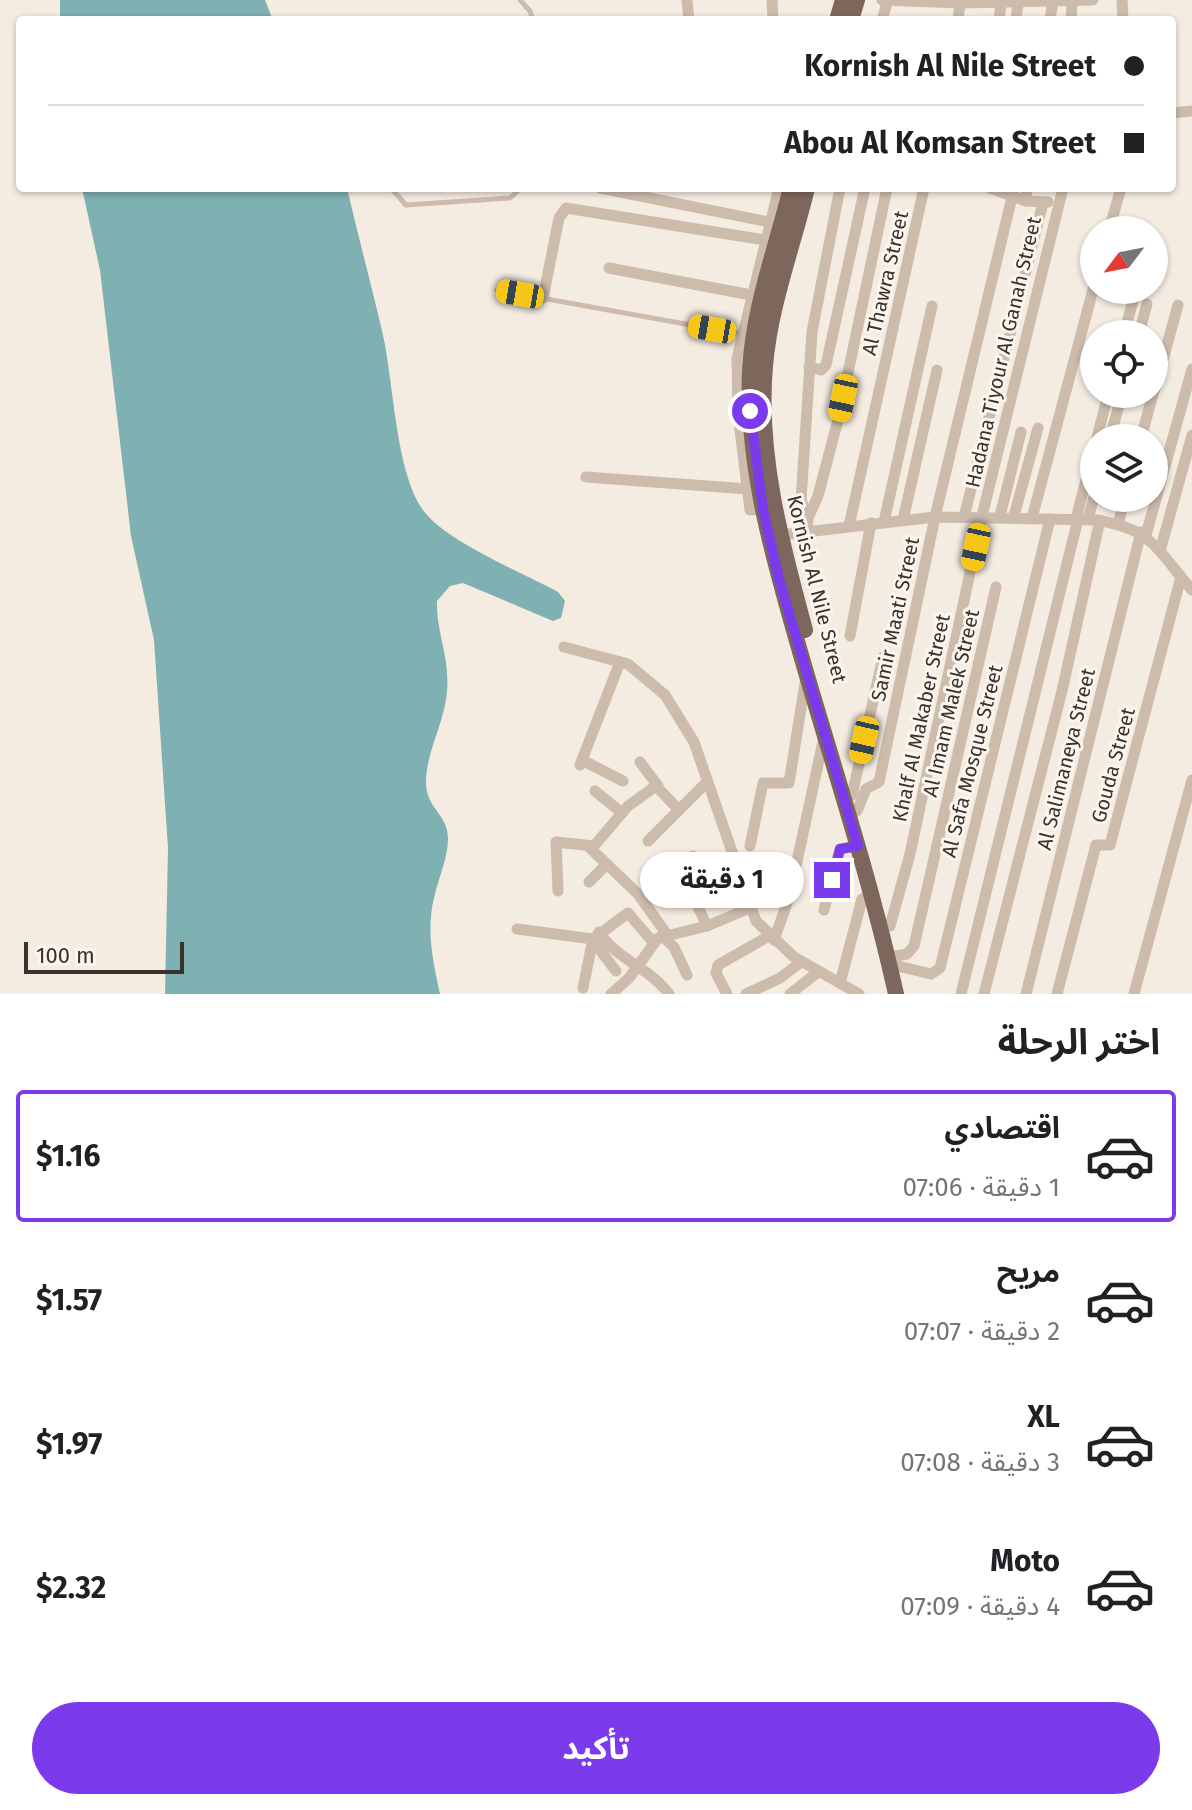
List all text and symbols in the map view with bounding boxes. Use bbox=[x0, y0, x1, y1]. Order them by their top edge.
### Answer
text: Kornish Al Nile Street bbox=[804, 48, 1096, 84]
text: Abou Al Komsan Street bbox=[784, 125, 1096, 161]
street label: Al Thawra Street bbox=[857, 208, 913, 357]
street label: Hadana Tiyour Al Ganah Street bbox=[960, 213, 1046, 490]
north arrow bbox=[1080, 216, 1168, 304]
map controls bbox=[1080, 216, 1168, 512]
car bbox=[494, 278, 546, 310]
car bbox=[686, 313, 738, 345]
button: locate bbox=[1080, 320, 1168, 408]
car bbox=[826, 372, 860, 424]
route start bbox=[732, 393, 768, 429]
button: layers bbox=[1080, 424, 1168, 512]
street label: Kornish Al Nile Street bbox=[782, 493, 852, 686]
car bbox=[959, 521, 993, 573]
street label: Samir Maati Street bbox=[866, 534, 924, 703]
street label: Al Imam Malek Street bbox=[918, 606, 984, 799]
street label: Khalf Al Makaber Street bbox=[887, 611, 955, 824]
street label: Al Safa Mosque Street bbox=[936, 662, 1008, 860]
street label: Al Salimaneya Street bbox=[1032, 665, 1100, 852]
street label: Gouda Street bbox=[1086, 704, 1140, 825]
car bbox=[847, 714, 881, 766]
callout: 1 دقيقة bbox=[640, 852, 804, 908]
route end bbox=[814, 862, 850, 898]
text: 1 دقيقة bbox=[680, 864, 764, 895]
scale bar bbox=[24, 938, 184, 974]
text: 100 m bbox=[36, 942, 95, 969]
text: اختر الرحلة bbox=[998, 1020, 1160, 1064]
text: اقتصادي bbox=[945, 1110, 1060, 1146]
icon: car bbox=[1084, 1120, 1156, 1192]
text: $1.16 bbox=[36, 1138, 100, 1174]
text: 1 دقيقة · 07:06 bbox=[902, 1172, 1060, 1203]
text: مريح bbox=[997, 1254, 1060, 1290]
icon: car bbox=[1084, 1264, 1156, 1336]
text: $1.57 bbox=[36, 1282, 102, 1318]
text: 2 دقيقة · 07:07 bbox=[904, 1316, 1060, 1347]
text: XL bbox=[1027, 1399, 1060, 1435]
icon: car bbox=[1084, 1408, 1156, 1480]
text: $1.97 bbox=[36, 1426, 102, 1462]
text: 3 دقيقة · 07:08 bbox=[900, 1447, 1060, 1478]
text: Moto bbox=[990, 1543, 1060, 1579]
icon: car bbox=[1084, 1552, 1156, 1624]
text: $2.32 bbox=[36, 1570, 106, 1606]
text: 4 دقيقة · 07:09 bbox=[900, 1591, 1060, 1622]
button: تأكيد bbox=[32, 1702, 1160, 1794]

